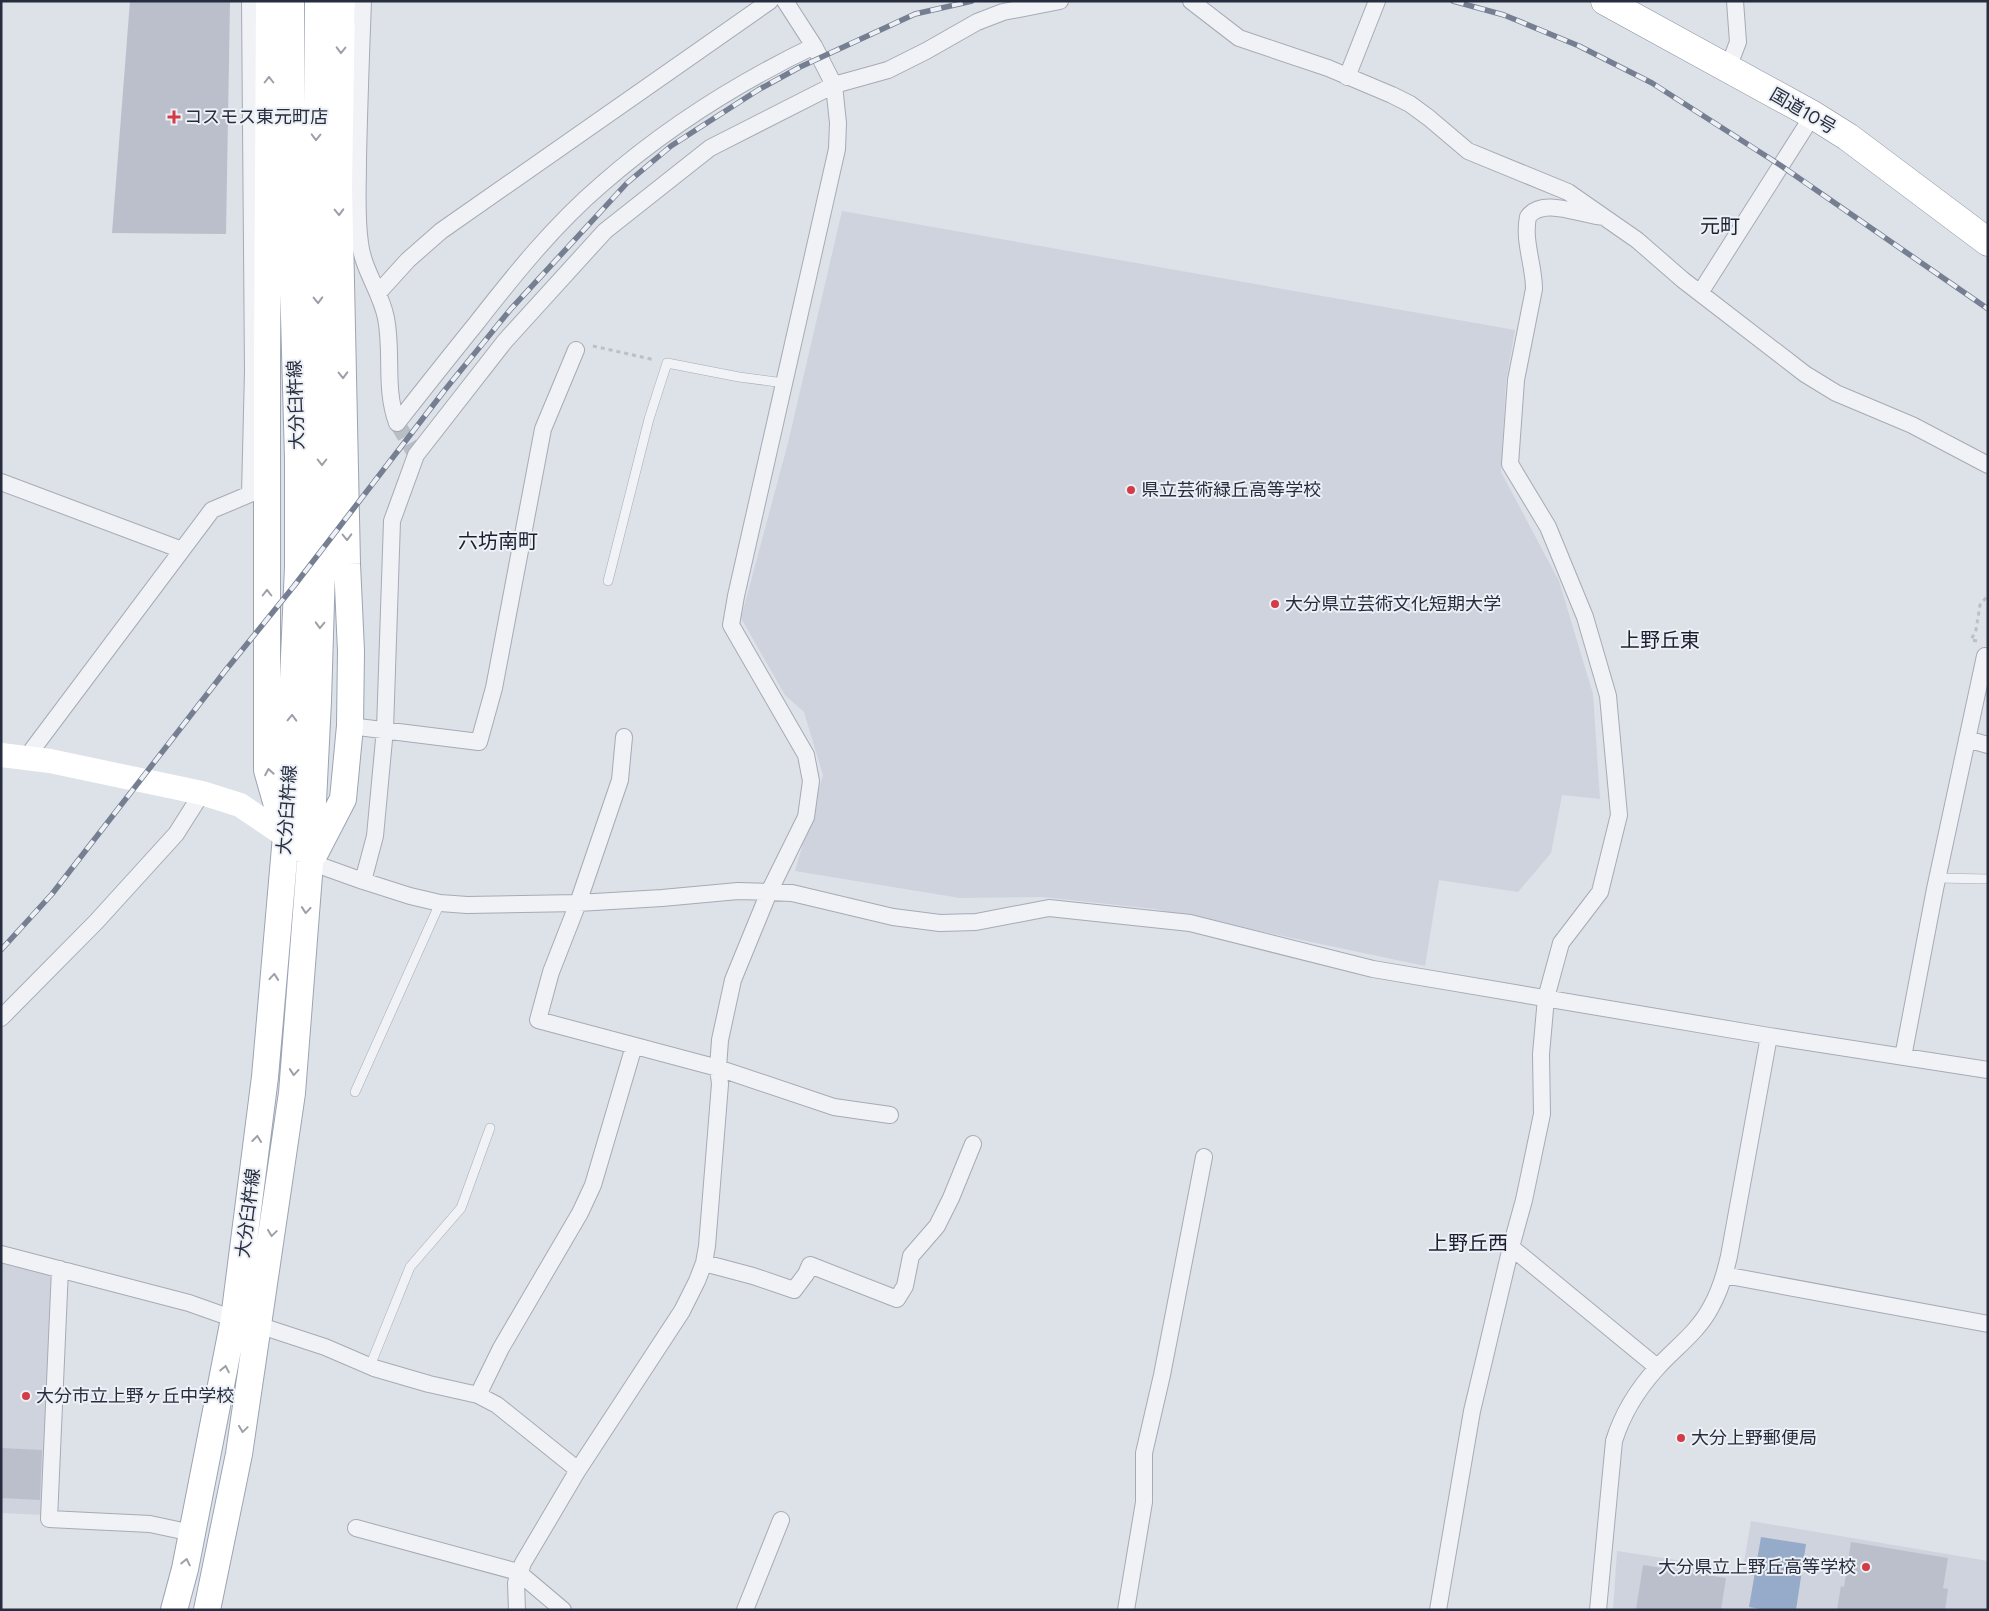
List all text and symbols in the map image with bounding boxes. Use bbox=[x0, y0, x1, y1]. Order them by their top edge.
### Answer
one-way arrow bbox=[336, 46, 347, 54]
one-way arrow bbox=[264, 76, 274, 84]
street label: 国道10号 bbox=[1766, 83, 1840, 139]
place label: コスモス東元町店 bbox=[184, 106, 328, 128]
marker: コスモス東元町店 bbox=[168, 111, 180, 123]
one-way arrow bbox=[311, 134, 322, 142]
one-way arrow bbox=[334, 209, 344, 217]
district label: 元町 bbox=[1700, 214, 1740, 238]
one-way arrow bbox=[313, 296, 323, 304]
street label: 大分臼杵線 bbox=[283, 360, 309, 450]
one-way arrow bbox=[338, 372, 348, 379]
one-way arrow bbox=[317, 459, 327, 467]
place label: 県立芸術緑丘高等学校 bbox=[1141, 479, 1321, 501]
marker: 県立芸術緑丘高等学校 bbox=[1125, 484, 1137, 496]
district label: 六坊南町 bbox=[458, 529, 538, 553]
one-way arrow bbox=[342, 534, 352, 542]
one-way arrow bbox=[262, 588, 272, 596]
place label: 大分県立芸術文化短期大学 bbox=[1285, 593, 1501, 615]
marker: 大分県立芸術文化短期大学 bbox=[1269, 598, 1281, 610]
one-way arrow bbox=[315, 621, 326, 629]
district label: 上野丘東 bbox=[1620, 628, 1700, 652]
one-way arrow bbox=[286, 713, 297, 721]
street label: 大分臼杵線 bbox=[273, 764, 301, 856]
one-way arrow bbox=[264, 768, 274, 777]
one-way arrow bbox=[301, 907, 312, 915]
one-way arrow bbox=[268, 973, 279, 981]
one-way arrow bbox=[288, 1069, 299, 1077]
one-way arrow bbox=[251, 1134, 262, 1142]
street label: 大分臼杵線 bbox=[232, 1167, 264, 1259]
one-way arrow bbox=[267, 1229, 277, 1238]
district label: 上野丘西 bbox=[1428, 1231, 1508, 1255]
one-way arrow bbox=[219, 1364, 229, 1373]
place label: 大分市立上野ヶ丘中学校 bbox=[36, 1385, 234, 1407]
marker: 大分市立上野ヶ丘中学校 bbox=[20, 1390, 32, 1402]
one-way arrow bbox=[238, 1425, 249, 1433]
place label: 大分上野郵便局 bbox=[1691, 1427, 1817, 1449]
marker: 大分上野郵便局 bbox=[1675, 1432, 1687, 1444]
place label: 大分県立上野丘高等学校 bbox=[1658, 1556, 1856, 1578]
one-way arrow bbox=[180, 1558, 191, 1567]
marker: 大分県立上野丘高等学校 bbox=[1860, 1561, 1872, 1573]

